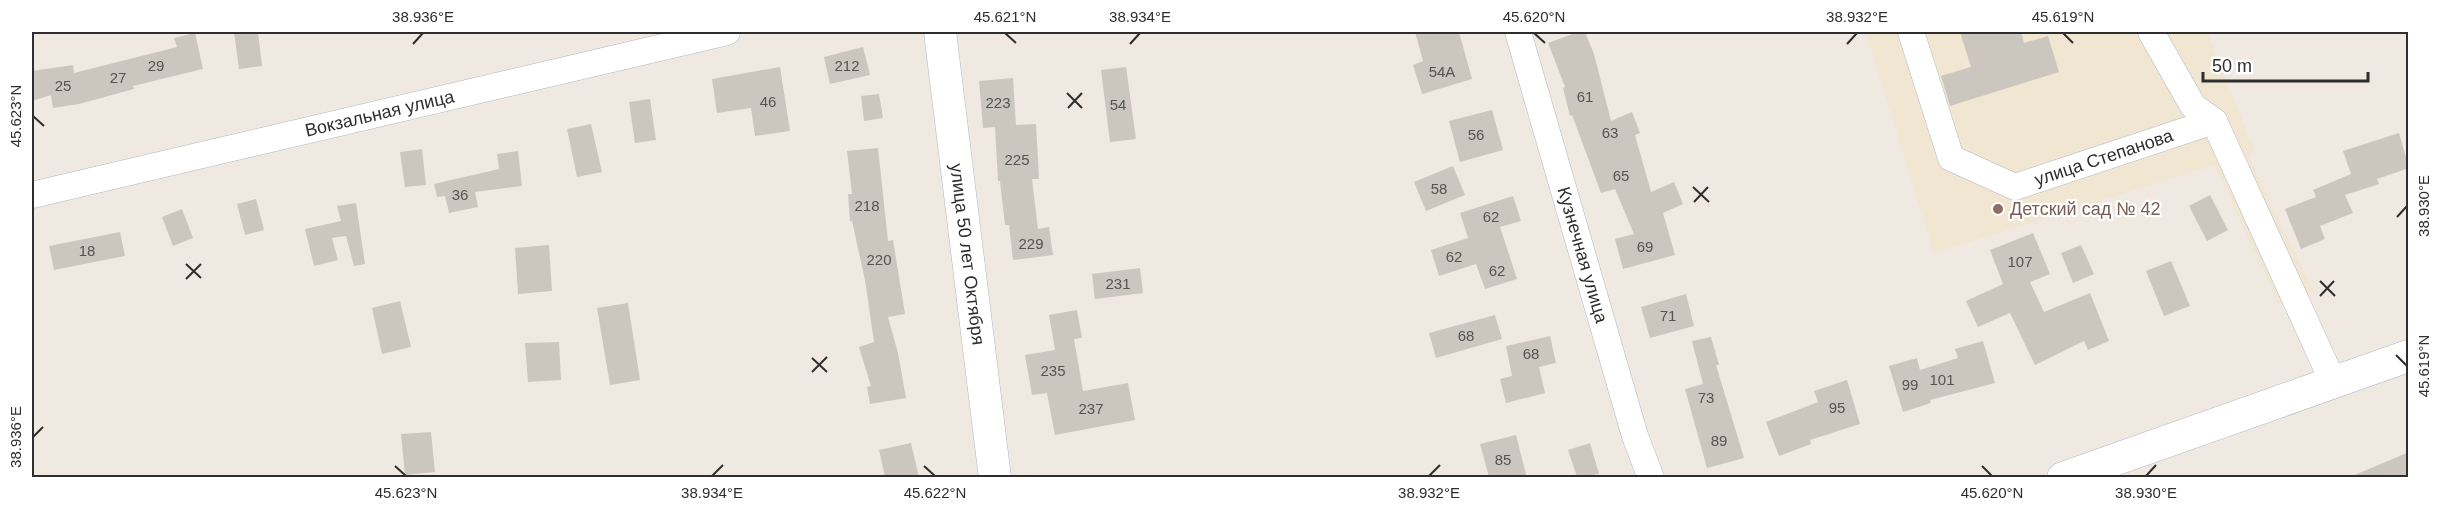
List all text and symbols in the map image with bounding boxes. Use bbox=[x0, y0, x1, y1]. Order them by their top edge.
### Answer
text: 38.936°E bbox=[392, 8, 454, 25]
text: 45.621°N bbox=[974, 8, 1036, 25]
text: 38.934°E bbox=[1109, 8, 1171, 25]
text: 45.620°N bbox=[1503, 8, 1565, 25]
text: 38.932°E bbox=[1826, 8, 1888, 25]
text: 45.619°N bbox=[2032, 8, 2094, 25]
scale bar bbox=[2203, 45, 2368, 83]
text: 50 m bbox=[2212, 56, 2252, 76]
house number: 29 bbox=[148, 57, 164, 74]
house number: 212 bbox=[834, 57, 860, 74]
house number: 54А bbox=[1429, 63, 1455, 80]
house number: 27 bbox=[110, 69, 126, 86]
house number: 25 bbox=[55, 77, 71, 94]
text: 45.623°N bbox=[7, 85, 24, 147]
street label: Вокзальная улица bbox=[303, 86, 457, 141]
house number: 61 bbox=[1577, 88, 1593, 105]
house number: 46 bbox=[760, 93, 776, 110]
house number: 223 bbox=[985, 94, 1011, 111]
house number: 54 bbox=[1110, 96, 1126, 113]
house number: 63 bbox=[1602, 124, 1618, 141]
street label: улица Степанова bbox=[2032, 125, 2177, 190]
house number: 56 bbox=[1468, 126, 1484, 143]
house number: 225 bbox=[1004, 151, 1030, 168]
street label: улица 50 лет Октября bbox=[946, 162, 989, 346]
house number: 65 bbox=[1613, 167, 1629, 184]
text: 38.930°E bbox=[2415, 175, 2432, 237]
house number: 58 bbox=[1431, 180, 1447, 197]
street label: Кузнечная улица bbox=[1553, 184, 1612, 326]
house number: 36 bbox=[452, 186, 468, 203]
house number: 218 bbox=[854, 197, 880, 214]
place label: Детский сад № 42 bbox=[2010, 199, 2160, 219]
marker: Детский сад № 42 bbox=[1991, 202, 2005, 216]
house number: 62 bbox=[1483, 208, 1499, 225]
house number: 229 bbox=[1018, 235, 1044, 252]
house number: 69 bbox=[1637, 238, 1653, 255]
house number: 18 bbox=[79, 242, 95, 259]
house number: 62 bbox=[1446, 248, 1462, 265]
house number: 220 bbox=[866, 251, 892, 268]
house number: 107 bbox=[2007, 253, 2033, 270]
house number: 62 bbox=[1489, 262, 1505, 279]
house number: 231 bbox=[1105, 275, 1131, 292]
house number: 71 bbox=[1660, 307, 1676, 324]
house number: 68 bbox=[1458, 327, 1474, 344]
text: 45.619°N bbox=[2415, 335, 2432, 397]
house number: 68 bbox=[1523, 345, 1539, 362]
house number: 235 bbox=[1040, 362, 1066, 379]
house number: 101 bbox=[1929, 371, 1955, 388]
house number: 99 bbox=[1902, 376, 1918, 393]
house number: 73 bbox=[1698, 389, 1714, 406]
house number: 95 bbox=[1829, 399, 1845, 416]
house number: 237 bbox=[1078, 400, 1104, 417]
text: 38.936°E bbox=[7, 406, 24, 468]
house number: 89 bbox=[1711, 432, 1727, 449]
house number: 85 bbox=[1495, 451, 1511, 468]
text: 45.623°N bbox=[375, 484, 437, 501]
text: 38.934°E bbox=[681, 484, 743, 501]
text: 45.622°N bbox=[904, 484, 966, 501]
text: 38.932°E bbox=[1398, 484, 1460, 501]
text: 45.620°N bbox=[1961, 484, 2023, 501]
text: 38.930°E bbox=[2115, 484, 2177, 501]

